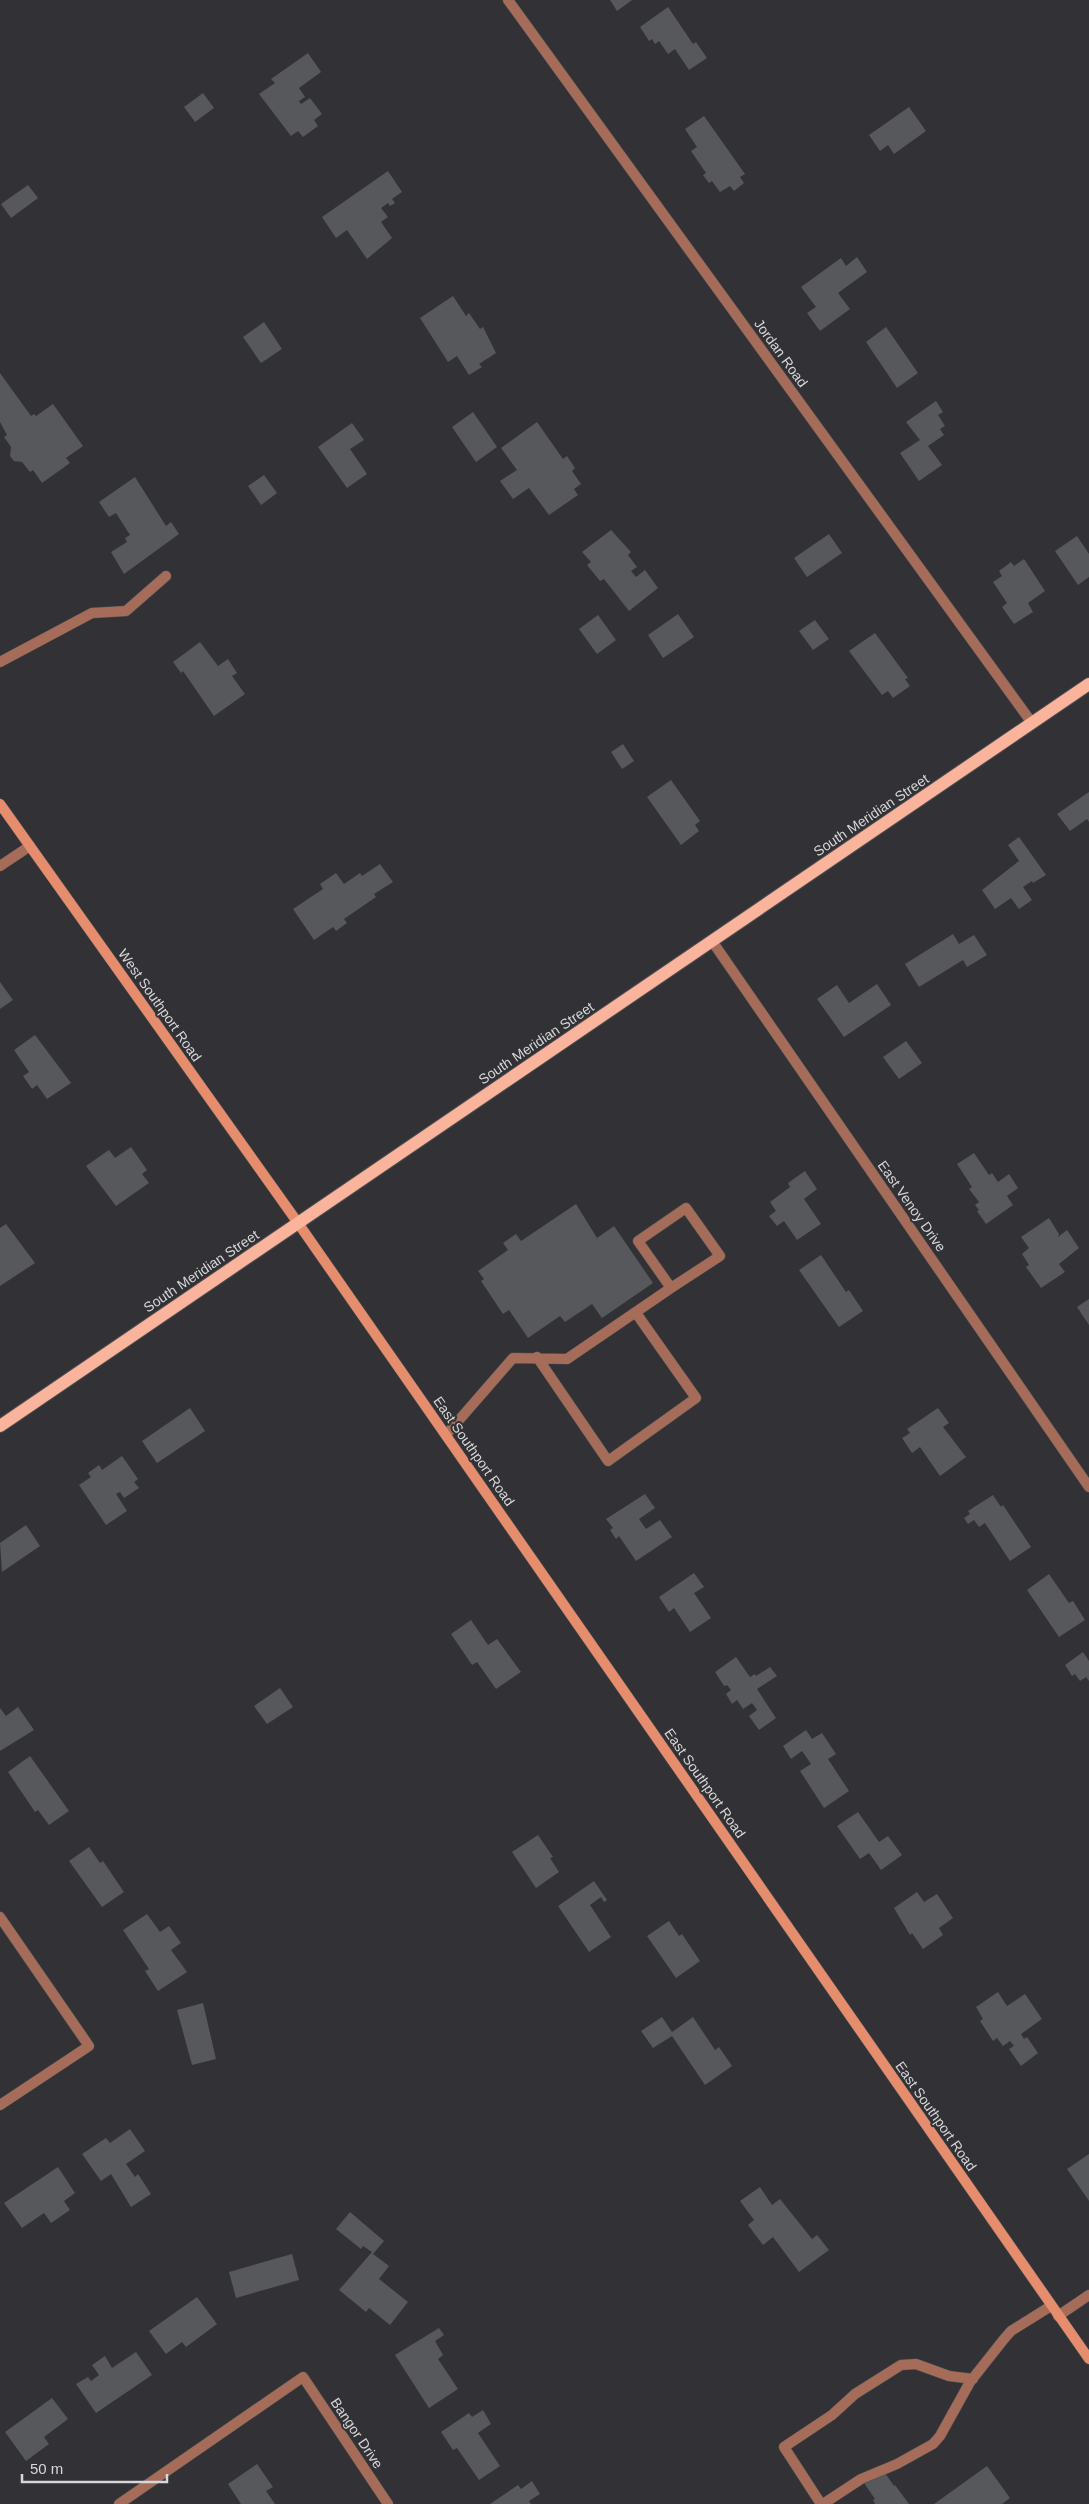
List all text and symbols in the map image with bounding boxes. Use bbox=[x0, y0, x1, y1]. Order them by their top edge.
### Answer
street label: Jordan Road bbox=[751, 316, 811, 390]
street label: South Meridian Street bbox=[810, 770, 932, 859]
street label: West Southport Road bbox=[115, 946, 205, 1064]
street label: South Meridian Street bbox=[475, 998, 597, 1087]
street label: East Venoy Drive bbox=[875, 1157, 949, 1255]
street label: South Meridian Street bbox=[140, 1226, 262, 1315]
street label: East Southport Road bbox=[430, 1393, 518, 1509]
street label: East Southport Road bbox=[661, 1725, 749, 1841]
street label: East Southport Road bbox=[892, 2058, 980, 2174]
street label: Bangor Drive bbox=[328, 2395, 387, 2472]
scale bar bbox=[22, 2452, 168, 2484]
text: 50 m bbox=[30, 2460, 63, 2477]

